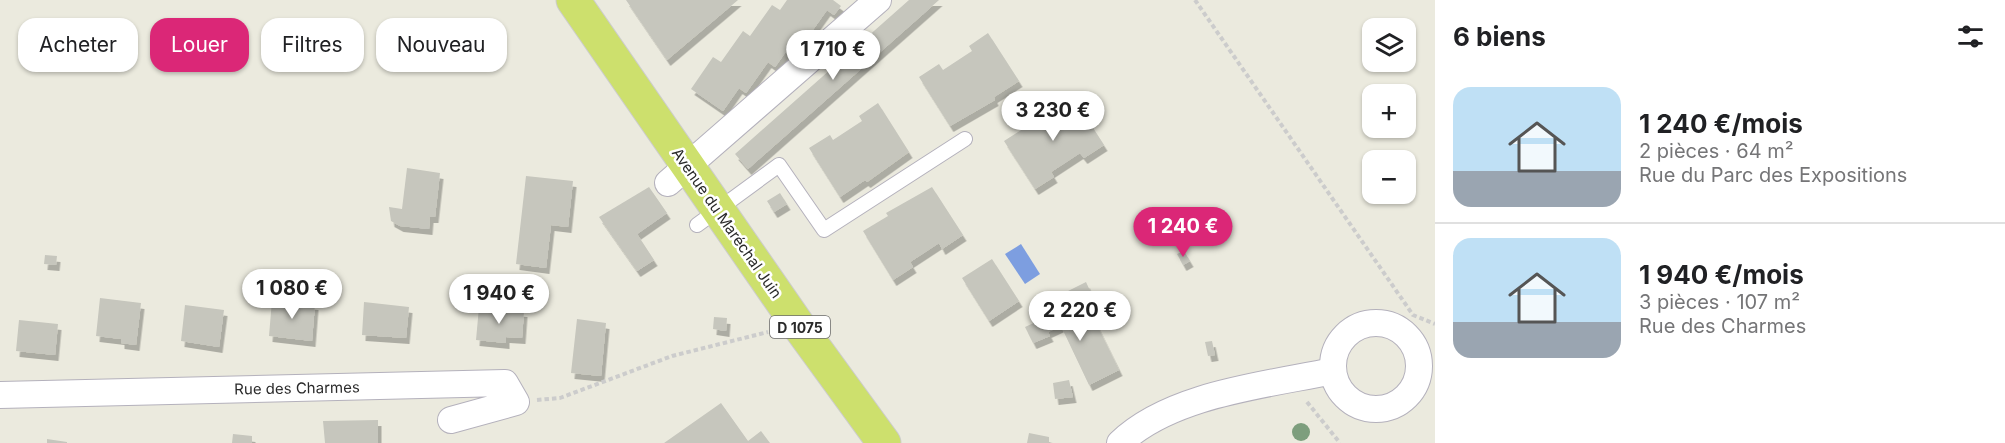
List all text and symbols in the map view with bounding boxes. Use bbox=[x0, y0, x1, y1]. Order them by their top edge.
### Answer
chip: Acheter bbox=[18, 18, 138, 72]
chip: Louer bbox=[150, 18, 249, 72]
chip: Filtres bbox=[261, 18, 364, 72]
chip: Nouveau bbox=[376, 18, 507, 72]
map controls bbox=[1362, 18, 1416, 204]
button: layers bbox=[1362, 18, 1416, 72]
icon: filters bbox=[1954, 20, 1987, 53]
text: 6 biens bbox=[1453, 21, 1546, 52]
pin: 1 710 € bbox=[778, 30, 888, 81]
text: 1 710 € bbox=[800, 37, 866, 61]
button: + bbox=[1362, 84, 1416, 138]
pin: 3 230 € bbox=[998, 91, 1108, 142]
text: 3 230 € bbox=[1015, 98, 1091, 122]
text: 1 240 €/mois bbox=[1639, 108, 1803, 139]
icon: home bbox=[1501, 111, 1573, 183]
text: 2 pièces · 64 m² bbox=[1639, 139, 1794, 163]
street label: Avenue du Maréchal Juin bbox=[668, 144, 786, 302]
button: − bbox=[1362, 150, 1416, 204]
text: Rue du Parc des Expositions bbox=[1639, 163, 1907, 187]
pin: 1 240 € bbox=[1128, 207, 1238, 258]
text: 1 240 € bbox=[1147, 214, 1219, 238]
text: 1 940 €/mois bbox=[1639, 259, 1804, 290]
icon: home bbox=[1501, 262, 1573, 334]
pin: 1 080 € bbox=[237, 269, 347, 320]
pin: 1 940 € bbox=[444, 274, 554, 325]
text: 1 080 € bbox=[256, 276, 328, 300]
text: 1 940 € bbox=[463, 281, 535, 305]
text: 3 pièces · 107 m² bbox=[1639, 290, 1800, 314]
pin: 2 220 € bbox=[1025, 291, 1135, 342]
text: 2 220 € bbox=[1043, 298, 1117, 322]
text: Rue des Charmes bbox=[1639, 314, 1806, 338]
road number: D 1075 bbox=[770, 316, 830, 338]
street label: Rue des Charmes bbox=[234, 377, 360, 399]

